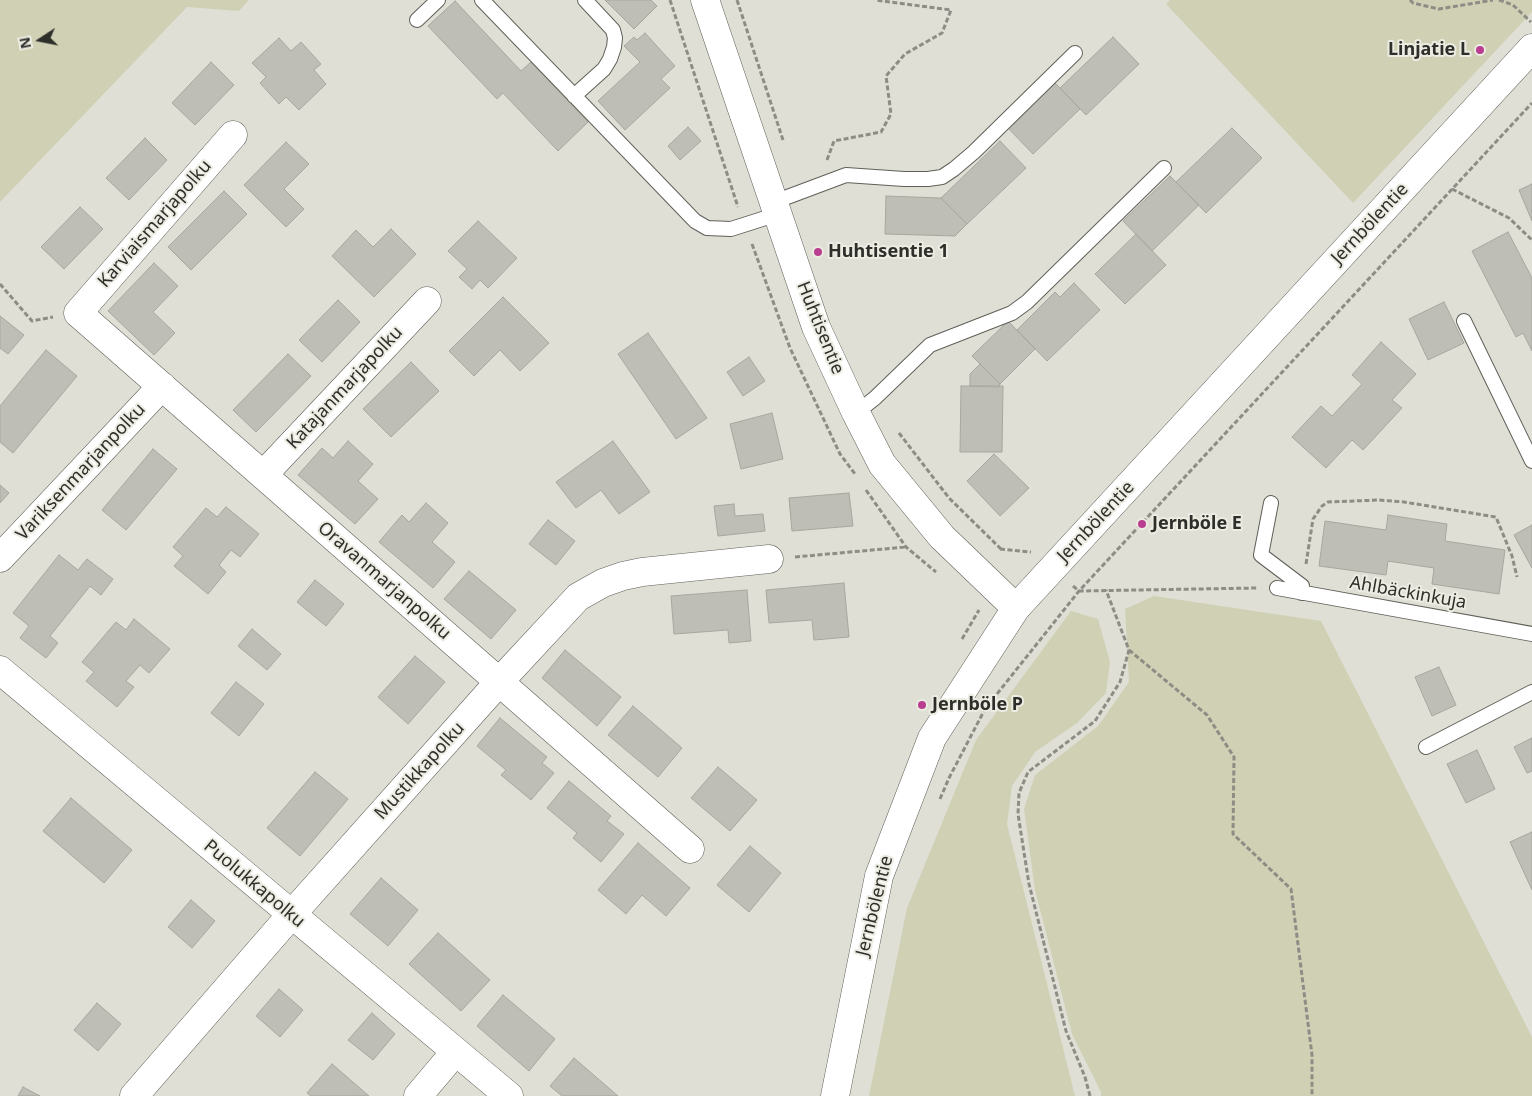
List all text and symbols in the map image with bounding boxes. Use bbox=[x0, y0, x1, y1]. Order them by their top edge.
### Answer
north arrow bbox=[15, 15, 65, 65]
text: N bbox=[14, 36, 35, 50]
place label: Linjatie L bbox=[1388, 39, 1470, 61]
marker: Linjatie L bbox=[1474, 44, 1486, 56]
street label: Karviaismarjapolku bbox=[94, 156, 216, 292]
street label: Jernbölentie bbox=[1327, 179, 1413, 269]
place label: Huhtisentie 1 bbox=[828, 241, 949, 263]
marker: Huhtisentie 1 bbox=[812, 246, 824, 258]
street label: Huhtisentie bbox=[792, 279, 848, 377]
street label: Katajanmarjapolku bbox=[282, 322, 408, 454]
street label: Variksenmarjanpolku bbox=[12, 399, 150, 545]
street label: Jernbölentie bbox=[1053, 477, 1139, 567]
place label: Jernböle E bbox=[1152, 513, 1242, 535]
street label: Oravanmarjanpolku bbox=[313, 517, 455, 645]
marker: Jernböle E bbox=[1136, 518, 1148, 530]
street label: Ahlbäckinkuja bbox=[1348, 572, 1468, 614]
place label: Jernböle P bbox=[932, 694, 1023, 716]
marker: Jernböle P bbox=[916, 699, 928, 711]
street label: Mustikkapolku bbox=[371, 718, 469, 824]
street label: Puolukkapolku bbox=[199, 835, 309, 933]
street label: Jernbölentie bbox=[852, 854, 898, 958]

